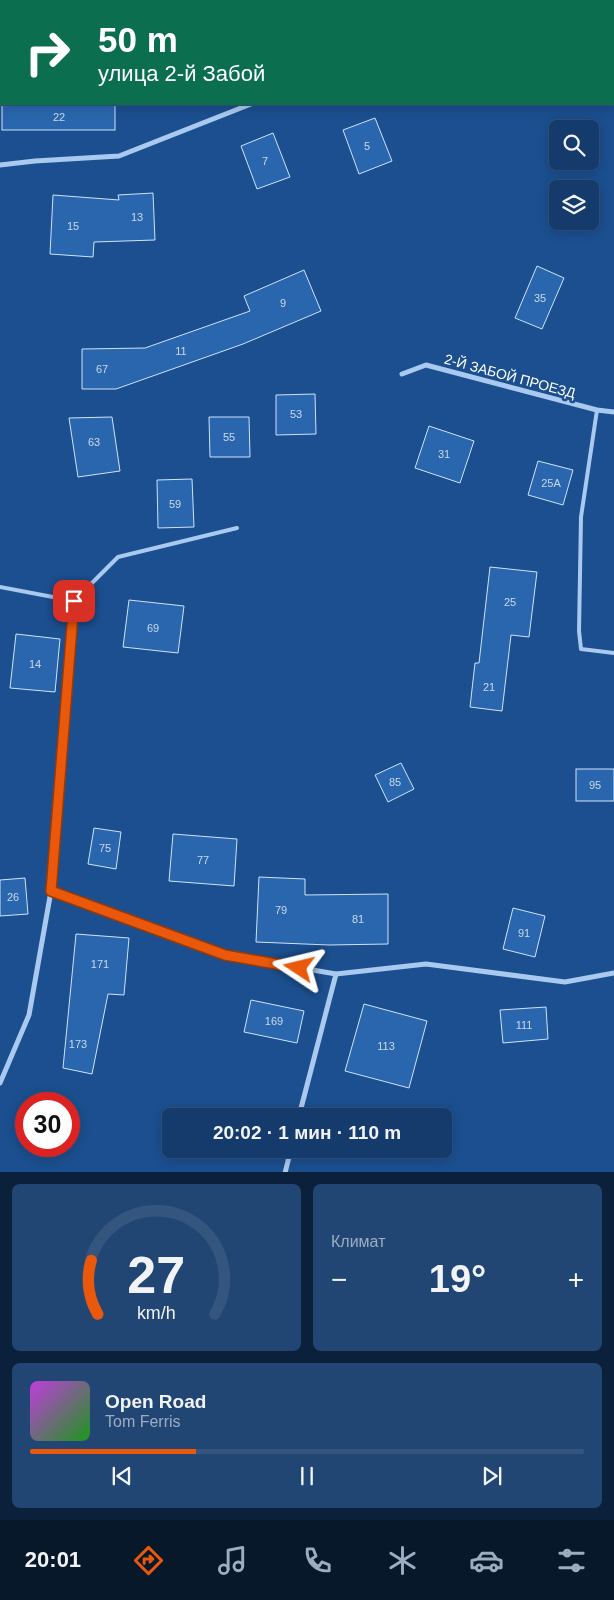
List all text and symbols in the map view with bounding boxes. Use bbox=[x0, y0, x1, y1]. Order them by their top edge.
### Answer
icon: right bbox=[15, 20, 80, 85]
text: 50 m bbox=[98, 20, 178, 59]
text: улица 2-й Забой bbox=[98, 61, 265, 86]
house number: 22 bbox=[53, 111, 65, 123]
map controls bbox=[549, 120, 599, 230]
button: search bbox=[549, 120, 599, 170]
house number: 5 bbox=[364, 140, 370, 152]
house number: 7 bbox=[262, 155, 268, 167]
button: layers bbox=[549, 180, 599, 230]
house number: 13 bbox=[131, 211, 143, 223]
house number: 15 bbox=[67, 220, 79, 232]
house number: 35 bbox=[534, 292, 546, 304]
house number: 9 bbox=[280, 297, 286, 309]
house number: 11 bbox=[175, 345, 187, 357]
street label: 2-Й ЗАБОЙ ПРОЕЗД bbox=[443, 350, 578, 401]
house number: 67 bbox=[96, 363, 108, 375]
house number: 53 bbox=[290, 408, 302, 420]
house number: 55 bbox=[223, 431, 235, 443]
house number: 63 bbox=[88, 436, 100, 448]
house number: 31 bbox=[438, 448, 450, 460]
house number: 25А bbox=[541, 477, 561, 489]
house number: 59 bbox=[169, 498, 181, 510]
pin bbox=[53, 580, 95, 622]
icon: arrive bbox=[60, 587, 88, 615]
house number: 25 bbox=[504, 596, 516, 608]
house number: 69 bbox=[147, 622, 159, 634]
house number: 14 bbox=[29, 658, 41, 670]
house number: 21 bbox=[483, 681, 495, 693]
house number: 85 bbox=[389, 776, 401, 788]
house number: 95 bbox=[589, 779, 601, 791]
house number: 75 bbox=[99, 842, 111, 854]
house number: 77 bbox=[197, 854, 209, 866]
house number: 26 bbox=[7, 891, 19, 903]
house number: 79 bbox=[275, 904, 287, 916]
house number: 81 bbox=[352, 913, 364, 925]
house number: 91 bbox=[518, 927, 530, 939]
position arrow bbox=[272, 941, 324, 993]
house number: 171 bbox=[91, 958, 109, 970]
house number: 169 bbox=[265, 1015, 283, 1027]
house number: 111 bbox=[516, 1019, 532, 1031]
house number: 173 bbox=[69, 1038, 87, 1050]
house number: 113 bbox=[377, 1040, 395, 1052]
speed limit sign: 30 bbox=[15, 1092, 80, 1157]
text: 20:02 · 1 мин · 110 m bbox=[213, 1122, 401, 1143]
text: Климат bbox=[331, 1233, 385, 1250]
text: 27 bbox=[128, 1246, 185, 1304]
text: 19° bbox=[429, 1258, 486, 1300]
text: − bbox=[331, 1264, 347, 1295]
text: + bbox=[568, 1264, 584, 1295]
text: km/h bbox=[137, 1303, 176, 1323]
text: Open Road bbox=[105, 1391, 206, 1412]
text: Tom Ferris bbox=[105, 1413, 181, 1430]
icon: previous bbox=[108, 1462, 136, 1490]
icon: pause bbox=[293, 1462, 321, 1490]
icon: next bbox=[478, 1462, 506, 1490]
icon: directions bbox=[131, 1543, 166, 1578]
icon: music bbox=[215, 1543, 250, 1578]
icon: phone bbox=[300, 1543, 335, 1578]
icon: climate bbox=[385, 1543, 420, 1578]
icon: car bbox=[469, 1543, 504, 1578]
icon: filters bbox=[554, 1543, 589, 1578]
text: 20:01 bbox=[25, 1547, 81, 1572]

